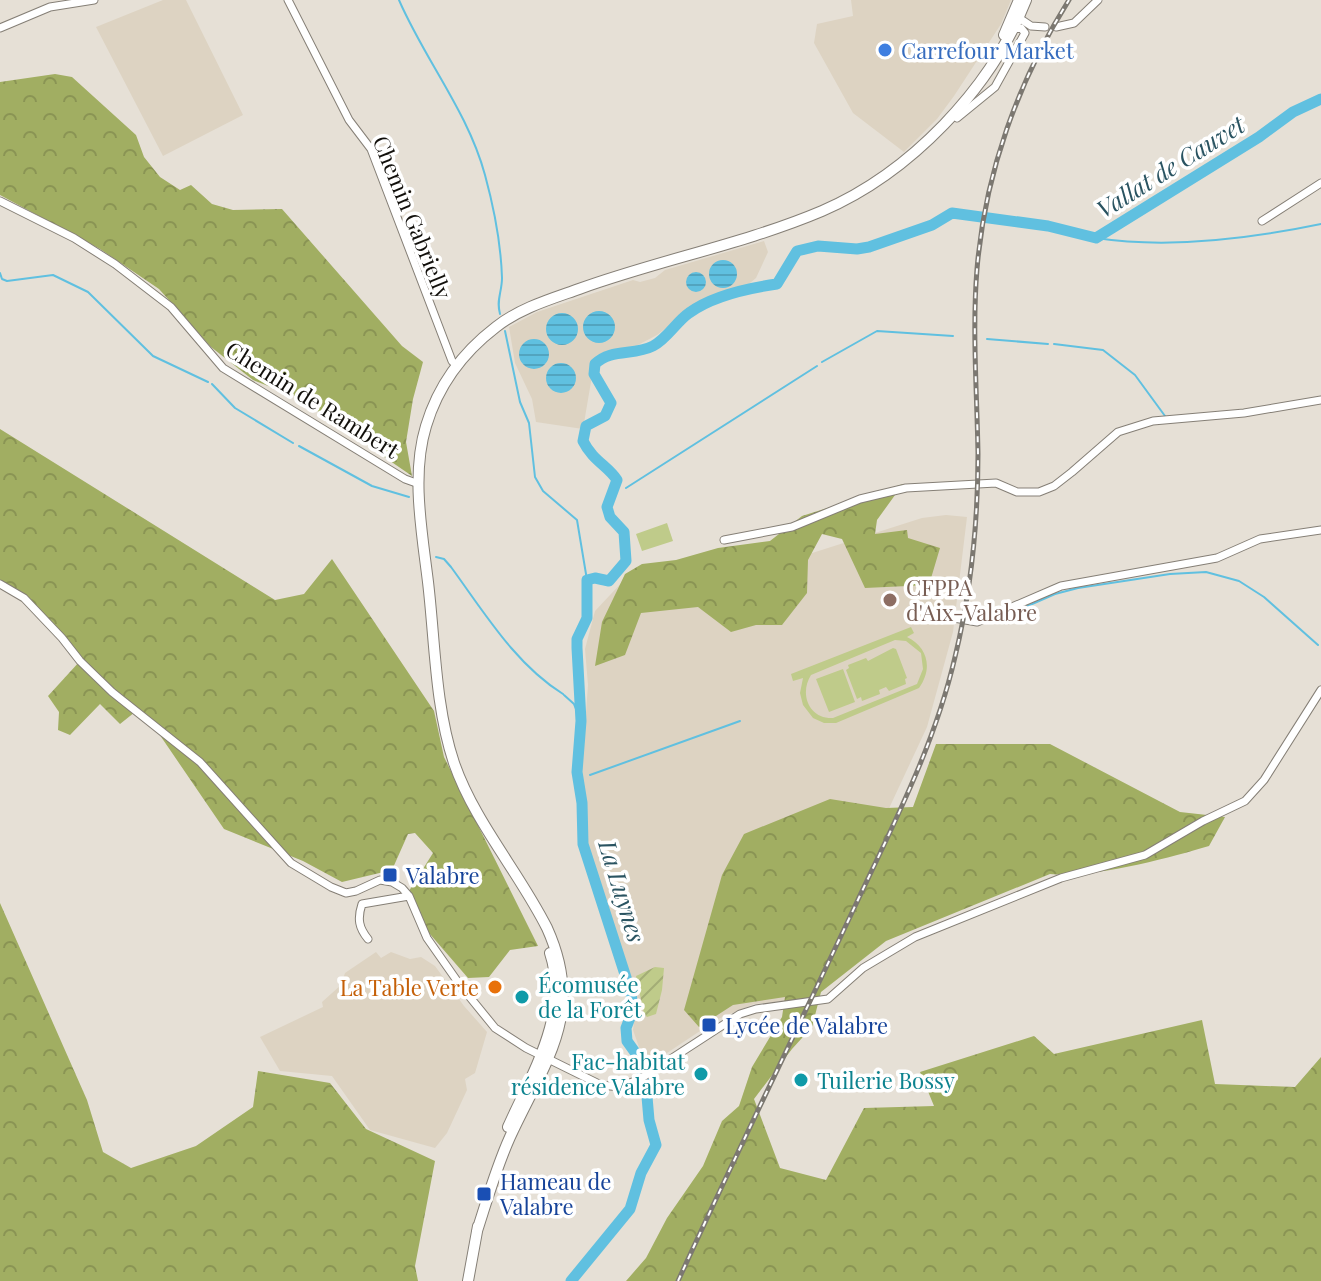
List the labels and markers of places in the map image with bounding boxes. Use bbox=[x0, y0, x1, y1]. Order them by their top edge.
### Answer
place label: Carrefour Market bbox=[901, 35, 1075, 65]
marker: Carrefour Market bbox=[876, 41, 894, 59]
place label: CFPPA d'Aix-Valabre bbox=[906, 572, 1037, 627]
marker: CFPPA d'Aix-Valabre bbox=[881, 591, 899, 609]
place label: Valabre bbox=[405, 860, 480, 890]
marker: Valabre bbox=[381, 866, 399, 884]
place label: Écomusée de la Forêt bbox=[538, 969, 643, 1024]
place label: La Table Verte bbox=[340, 972, 479, 1002]
marker: La Table Verte bbox=[486, 978, 504, 996]
marker: Écomusée de la Forêt bbox=[513, 988, 531, 1006]
place label: Lycée de Valabre bbox=[725, 1010, 888, 1040]
marker: Lycée de Valabre bbox=[700, 1016, 718, 1034]
place label: Fac-habitat résidence Valabre bbox=[511, 1046, 686, 1101]
marker: Fac-habitat résidence Valabre bbox=[692, 1065, 710, 1083]
place label: Tuilerie Bossy bbox=[817, 1065, 955, 1095]
marker: Tuilerie Bossy bbox=[792, 1071, 810, 1089]
place label: Hameau de Valabre bbox=[499, 1166, 611, 1221]
marker: Hameau de Valabre bbox=[475, 1185, 493, 1203]

